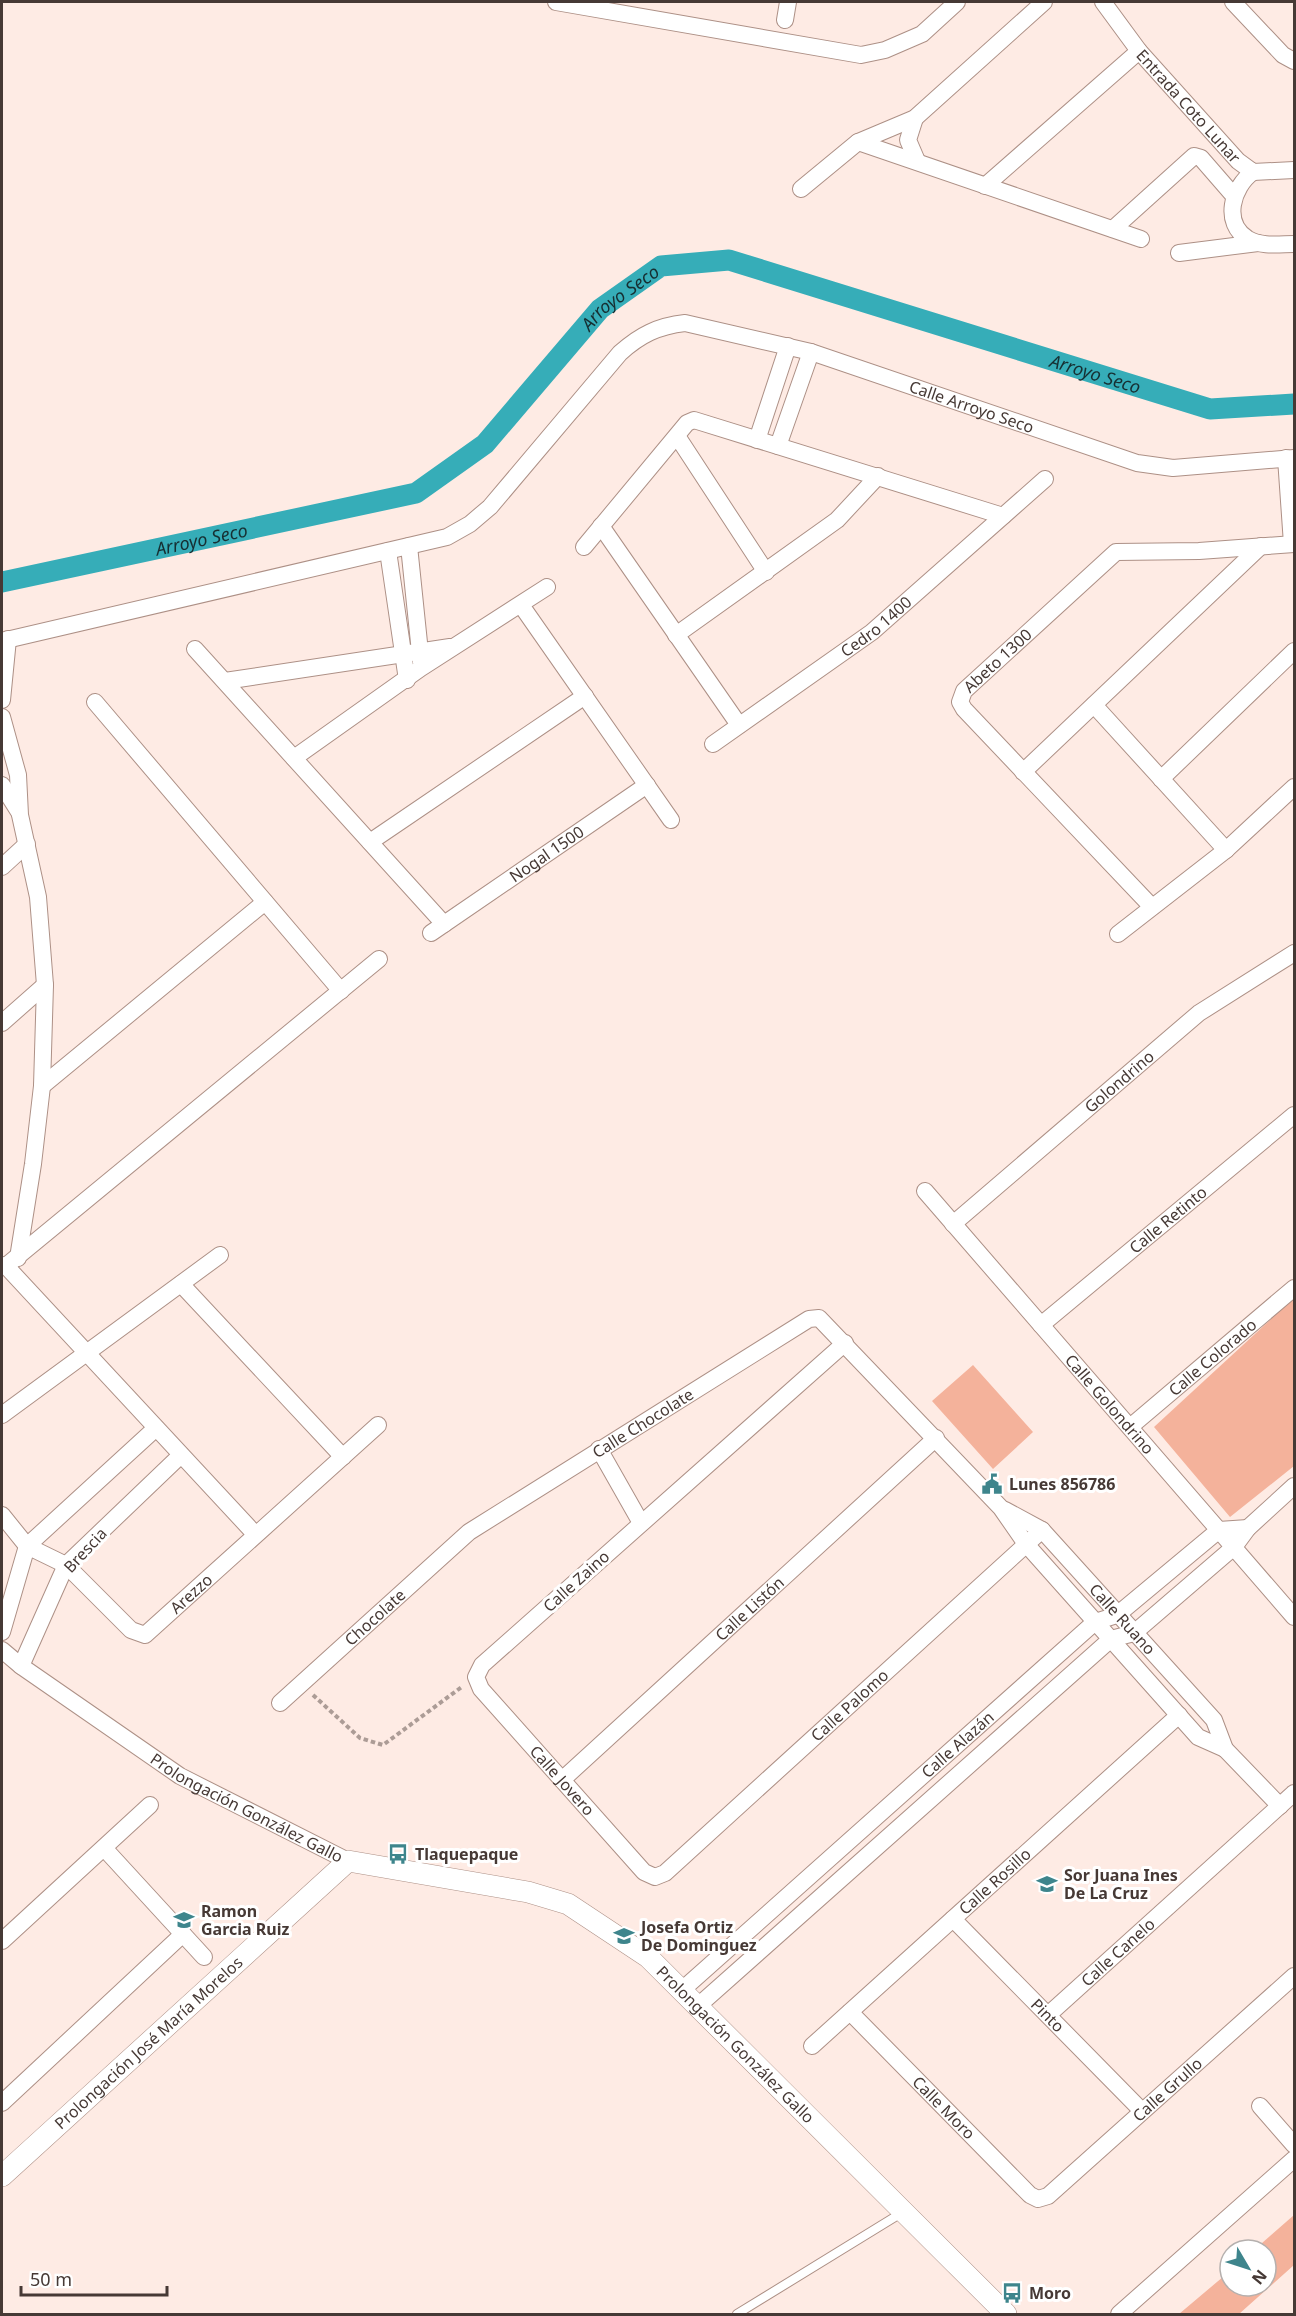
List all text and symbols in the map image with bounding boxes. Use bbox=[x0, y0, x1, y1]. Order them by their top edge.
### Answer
street label: Entrada Coto Lunar bbox=[1132, 45, 1246, 168]
water label: Arroyo Seco bbox=[574, 259, 664, 337]
water label: Arroyo Seco bbox=[1045, 348, 1144, 399]
street label: Calle Arroyo Seco bbox=[906, 375, 1037, 438]
water label: Arroyo Seco bbox=[151, 518, 250, 561]
street label: Cedro 1400 bbox=[836, 591, 916, 662]
street label: Abeto 1300 bbox=[958, 624, 1036, 697]
street label: Nogal 1500 bbox=[505, 821, 588, 887]
street label: Golondrino bbox=[1080, 1045, 1159, 1118]
street label: Calle Retinto bbox=[1124, 1181, 1211, 1258]
street label: Calle Colorado bbox=[1164, 1314, 1261, 1401]
street label: Calle Golondrino bbox=[1060, 1349, 1159, 1459]
street label: Calle Chocolate bbox=[588, 1383, 698, 1463]
public building icon: Lunes 856786 bbox=[980, 1472, 1004, 1496]
place label: Lunes 856786 bbox=[1009, 1473, 1115, 1495]
street label: Brescia bbox=[58, 1523, 112, 1577]
street label: Calle Zaino bbox=[538, 1545, 614, 1617]
street label: Arezzo bbox=[165, 1569, 217, 1618]
street label: Calle Listón bbox=[710, 1571, 789, 1646]
street label: Calle Ruano bbox=[1084, 1579, 1161, 1659]
street label: Chocolate bbox=[340, 1584, 410, 1650]
street label: Calle Palomo bbox=[806, 1664, 893, 1746]
street label: Calle Alazán bbox=[916, 1706, 999, 1783]
street label: Calle Jovero bbox=[525, 1740, 600, 1820]
street label: Prolongación González Gallo bbox=[146, 1748, 347, 1868]
bus stop icon: Tlaquepaque bbox=[386, 1842, 410, 1866]
place label: Tlaquepaque bbox=[415, 1843, 518, 1865]
street label: Calle Rosillo bbox=[954, 1843, 1035, 1920]
place label: Sor Juana Ines De La Cruz bbox=[1064, 1864, 1178, 1904]
school or university icon: Sor Juana Ines De La Cruz bbox=[1035, 1872, 1059, 1896]
place label: Ramon Garcia Ruiz bbox=[201, 1900, 289, 1940]
school or university icon: Ramon Garcia Ruiz bbox=[172, 1908, 196, 1932]
street label: Calle Canelo bbox=[1076, 1913, 1159, 1991]
place label: Josefa Ortiz De Dominguez bbox=[639, 1916, 757, 1956]
school or university icon: Josefa Ortiz De Dominguez bbox=[612, 1924, 636, 1948]
street label: Prolongación José María Morelos bbox=[50, 1951, 247, 2134]
street label: Prolongación González Gallo bbox=[652, 1961, 819, 2128]
street label: Pinto bbox=[1026, 1994, 1069, 2037]
street label: Calle Grullo bbox=[1128, 2052, 1207, 2126]
street label: Calle Moro bbox=[908, 2071, 980, 2144]
north arrow bbox=[1218, 2238, 1278, 2298]
scale bar bbox=[21, 2259, 166, 2297]
text: N bbox=[1247, 2265, 1272, 2289]
text: 50 m bbox=[30, 2267, 72, 2291]
bus stop icon: Moro bbox=[1000, 2281, 1024, 2305]
place label: Moro bbox=[1029, 2282, 1071, 2304]

